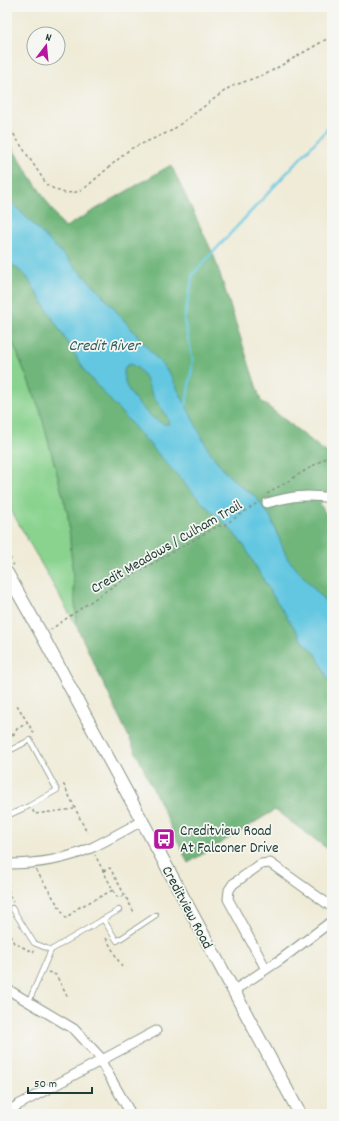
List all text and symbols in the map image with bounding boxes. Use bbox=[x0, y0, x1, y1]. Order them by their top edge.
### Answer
north arrow bbox=[26, 26, 66, 66]
text: N bbox=[43, 30, 54, 47]
water label: Credit River bbox=[68, 335, 142, 358]
street label: Credit Meadows / Culham Trail bbox=[87, 495, 247, 600]
place label: Creditview Road At Falconer Drive bbox=[180, 821, 279, 860]
bus stop icon: Creditview Road At Falconer Drive bbox=[151, 826, 177, 852]
street label: Creditview Road bbox=[155, 862, 217, 954]
scale bar bbox=[28, 1069, 92, 1095]
text: 50 m bbox=[34, 1076, 57, 1093]

